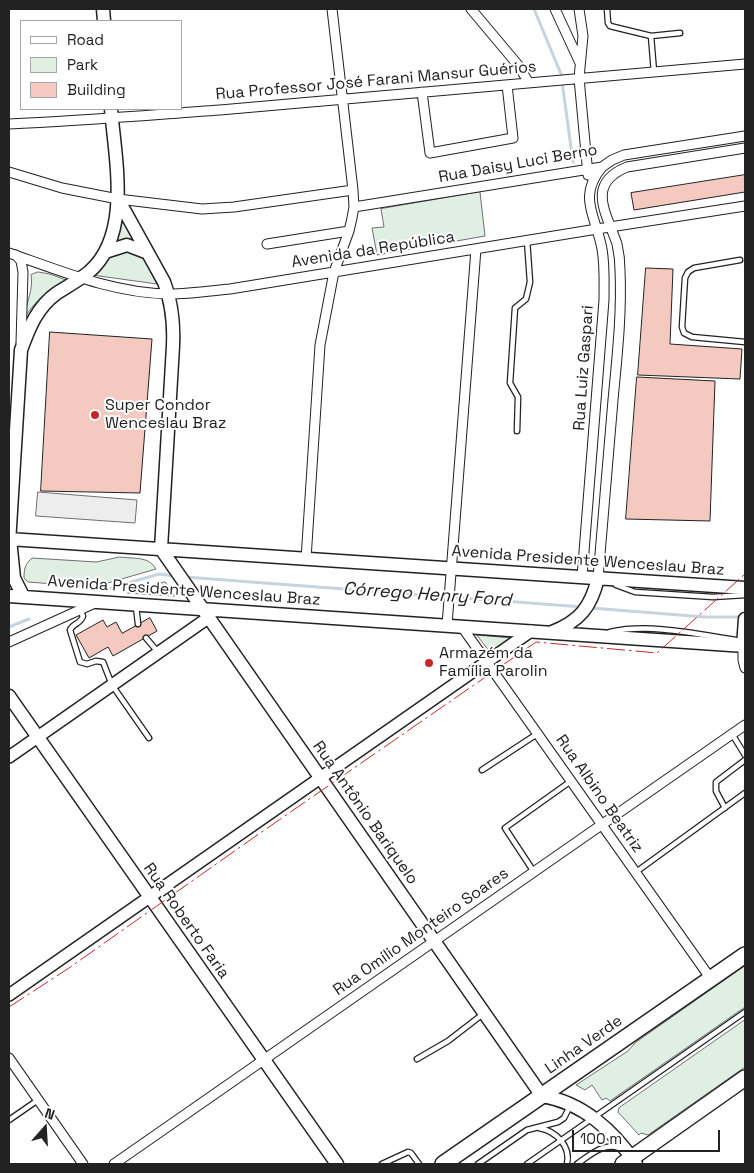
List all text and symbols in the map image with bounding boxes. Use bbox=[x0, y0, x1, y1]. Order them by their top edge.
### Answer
legend bbox=[20, 20, 182, 110]
text: Road bbox=[67, 30, 104, 49]
text: Park bbox=[67, 55, 98, 74]
street label: Rua Professor José Farani Mansur Guérios bbox=[215, 57, 537, 105]
text: Building bbox=[67, 80, 126, 99]
street label: Rua Daisy Luci Berno bbox=[437, 141, 599, 187]
street label: Avenida da República bbox=[290, 228, 456, 272]
street label: Rua Luiz Gaspari bbox=[570, 305, 598, 431]
place label: Super Condor Wenceslau Braz bbox=[105, 396, 226, 434]
marker: Super Condor Wenceslau Braz bbox=[89, 409, 101, 421]
street label: Avenida Presidente Wenceslau Braz bbox=[451, 542, 725, 580]
street label: Avenida Presidente Wenceslau Braz bbox=[47, 572, 321, 610]
water label: Córrego Henry Ford bbox=[342, 578, 512, 612]
place label: Armazém da Família Parolin bbox=[439, 644, 547, 682]
marker: Armazém da Família Parolin bbox=[423, 657, 435, 669]
street label: Rua Albino Beatriz bbox=[551, 731, 647, 857]
street label: Rua Antônio Bariquelo bbox=[308, 738, 422, 888]
street label: Rua Roberto Faria bbox=[139, 859, 233, 983]
street label: Rua Omílio Monteiro Soares bbox=[330, 864, 512, 1000]
street label: Linha Verde bbox=[542, 1011, 626, 1079]
north arrow bbox=[20, 1103, 70, 1153]
text: N bbox=[43, 1104, 57, 1124]
scale bar bbox=[574, 1120, 722, 1152]
text: 100 m bbox=[580, 1129, 622, 1148]

